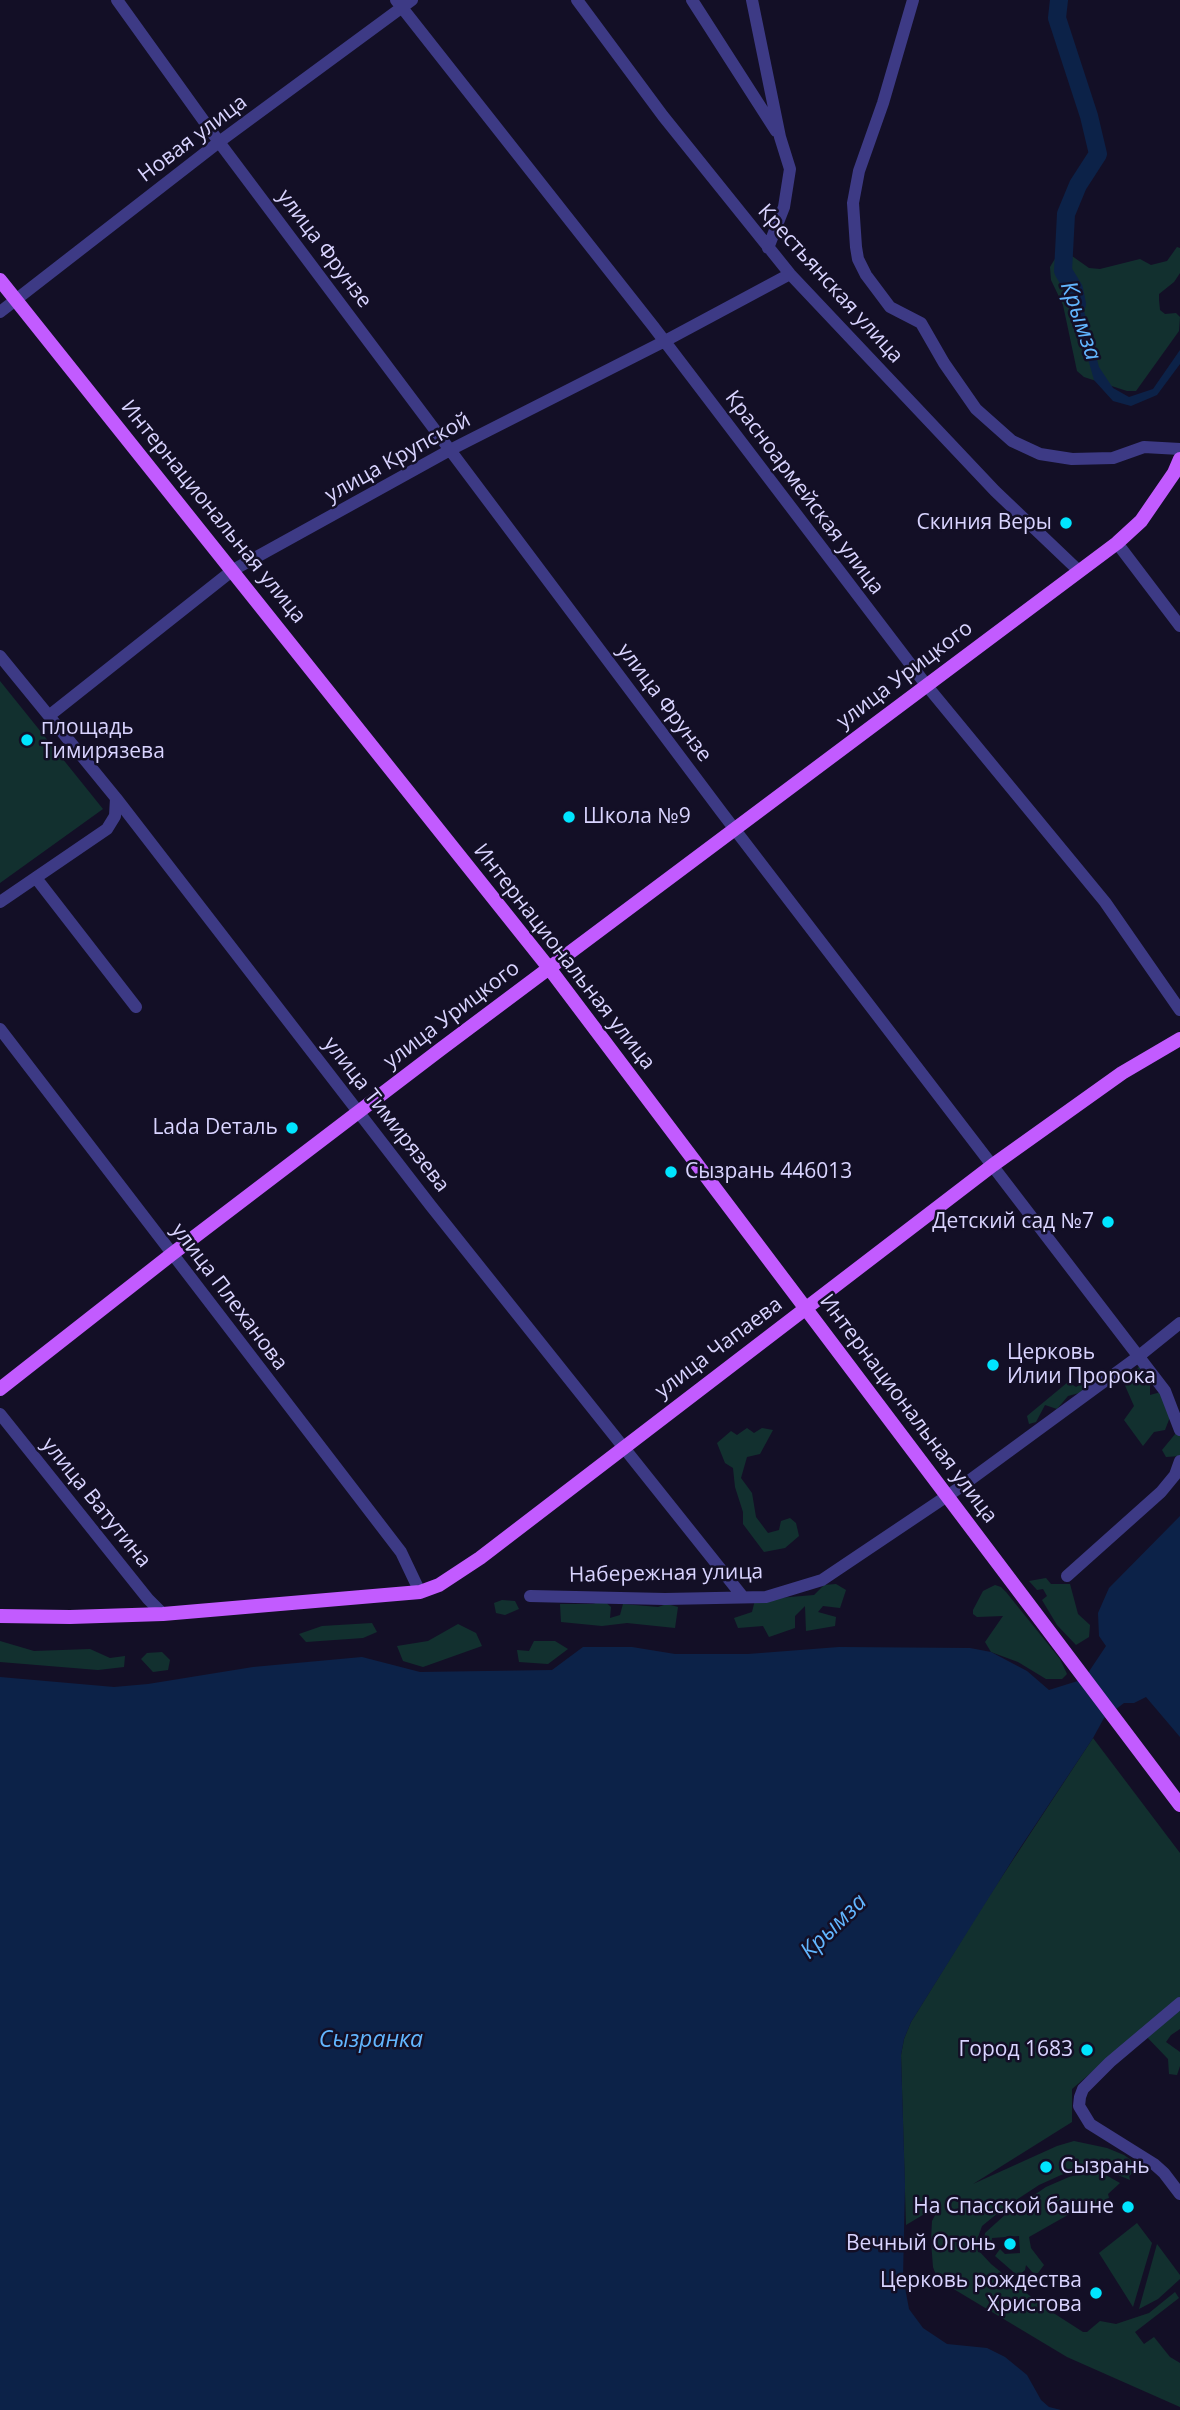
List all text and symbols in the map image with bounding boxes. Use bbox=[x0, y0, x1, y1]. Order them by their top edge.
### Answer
street label: Новая улица bbox=[134, 90, 252, 188]
street label: улица Фрунзе bbox=[271, 185, 377, 313]
street label: Крестьянская улица bbox=[752, 199, 908, 369]
water label: Крымза bbox=[1054, 278, 1106, 364]
street label: Красноармейская улица bbox=[719, 386, 889, 600]
street label: Интернациональная улица bbox=[115, 395, 311, 629]
street label: улица Крупской bbox=[321, 408, 475, 508]
place label: Скиния Веры bbox=[917, 510, 1052, 536]
marker: Скиния Веры bbox=[1058, 515, 1074, 531]
street label: улица Урицкого bbox=[832, 616, 978, 734]
street label: улица Фрунзе bbox=[611, 639, 717, 767]
place label: площадь Тимирязева bbox=[41, 715, 165, 765]
marker: площадь Тимирязева bbox=[19, 732, 35, 748]
place label: Школа №9 bbox=[583, 804, 691, 830]
marker: Школа №9 bbox=[561, 809, 577, 825]
street label: Интернациональная улица bbox=[468, 839, 660, 1075]
street label: улица Урицкого bbox=[379, 956, 525, 1074]
street label: улица Тимирязева bbox=[318, 1032, 454, 1198]
place label: Lada Dеталь bbox=[152, 1115, 278, 1141]
marker: Lada Dеталь bbox=[284, 1120, 300, 1136]
place label: Сызрань 446013 bbox=[685, 1159, 852, 1185]
marker: Сызрань 446013 bbox=[663, 1164, 679, 1180]
place label: Детский сад №7 bbox=[932, 1209, 1094, 1235]
marker: Детский сад №7 bbox=[1100, 1214, 1116, 1230]
street label: улица Плеханова bbox=[166, 1219, 292, 1375]
street label: Интернациональная улица bbox=[814, 1290, 1002, 1528]
street label: улица Чапаева bbox=[650, 1292, 788, 1404]
place label: Церковь Илии Пророка bbox=[1007, 1340, 1156, 1390]
marker: Церковь Илии Пророка bbox=[985, 1357, 1001, 1373]
street label: улица Ватутина bbox=[36, 1433, 156, 1573]
street label: Набережная улица bbox=[569, 1560, 763, 1588]
water label: Крымза bbox=[795, 1889, 873, 1965]
water label: Сызранка bbox=[319, 2026, 423, 2054]
place label: Город 1683 bbox=[958, 2037, 1073, 2063]
marker: Город 1683 bbox=[1079, 2042, 1095, 2058]
place label: Сызрань bbox=[1060, 2154, 1150, 2180]
marker: Сызрань bbox=[1038, 2159, 1054, 2175]
place label: На Спасской башне bbox=[913, 2194, 1114, 2220]
marker: На Спасской башне bbox=[1120, 2199, 1136, 2215]
place label: Вечный Огонь bbox=[846, 2231, 996, 2257]
marker: Вечный Огонь bbox=[1002, 2236, 1018, 2252]
place label: Церковь рождества Христова bbox=[880, 2268, 1082, 2318]
marker: Церковь рождества Христова bbox=[1088, 2285, 1104, 2301]

